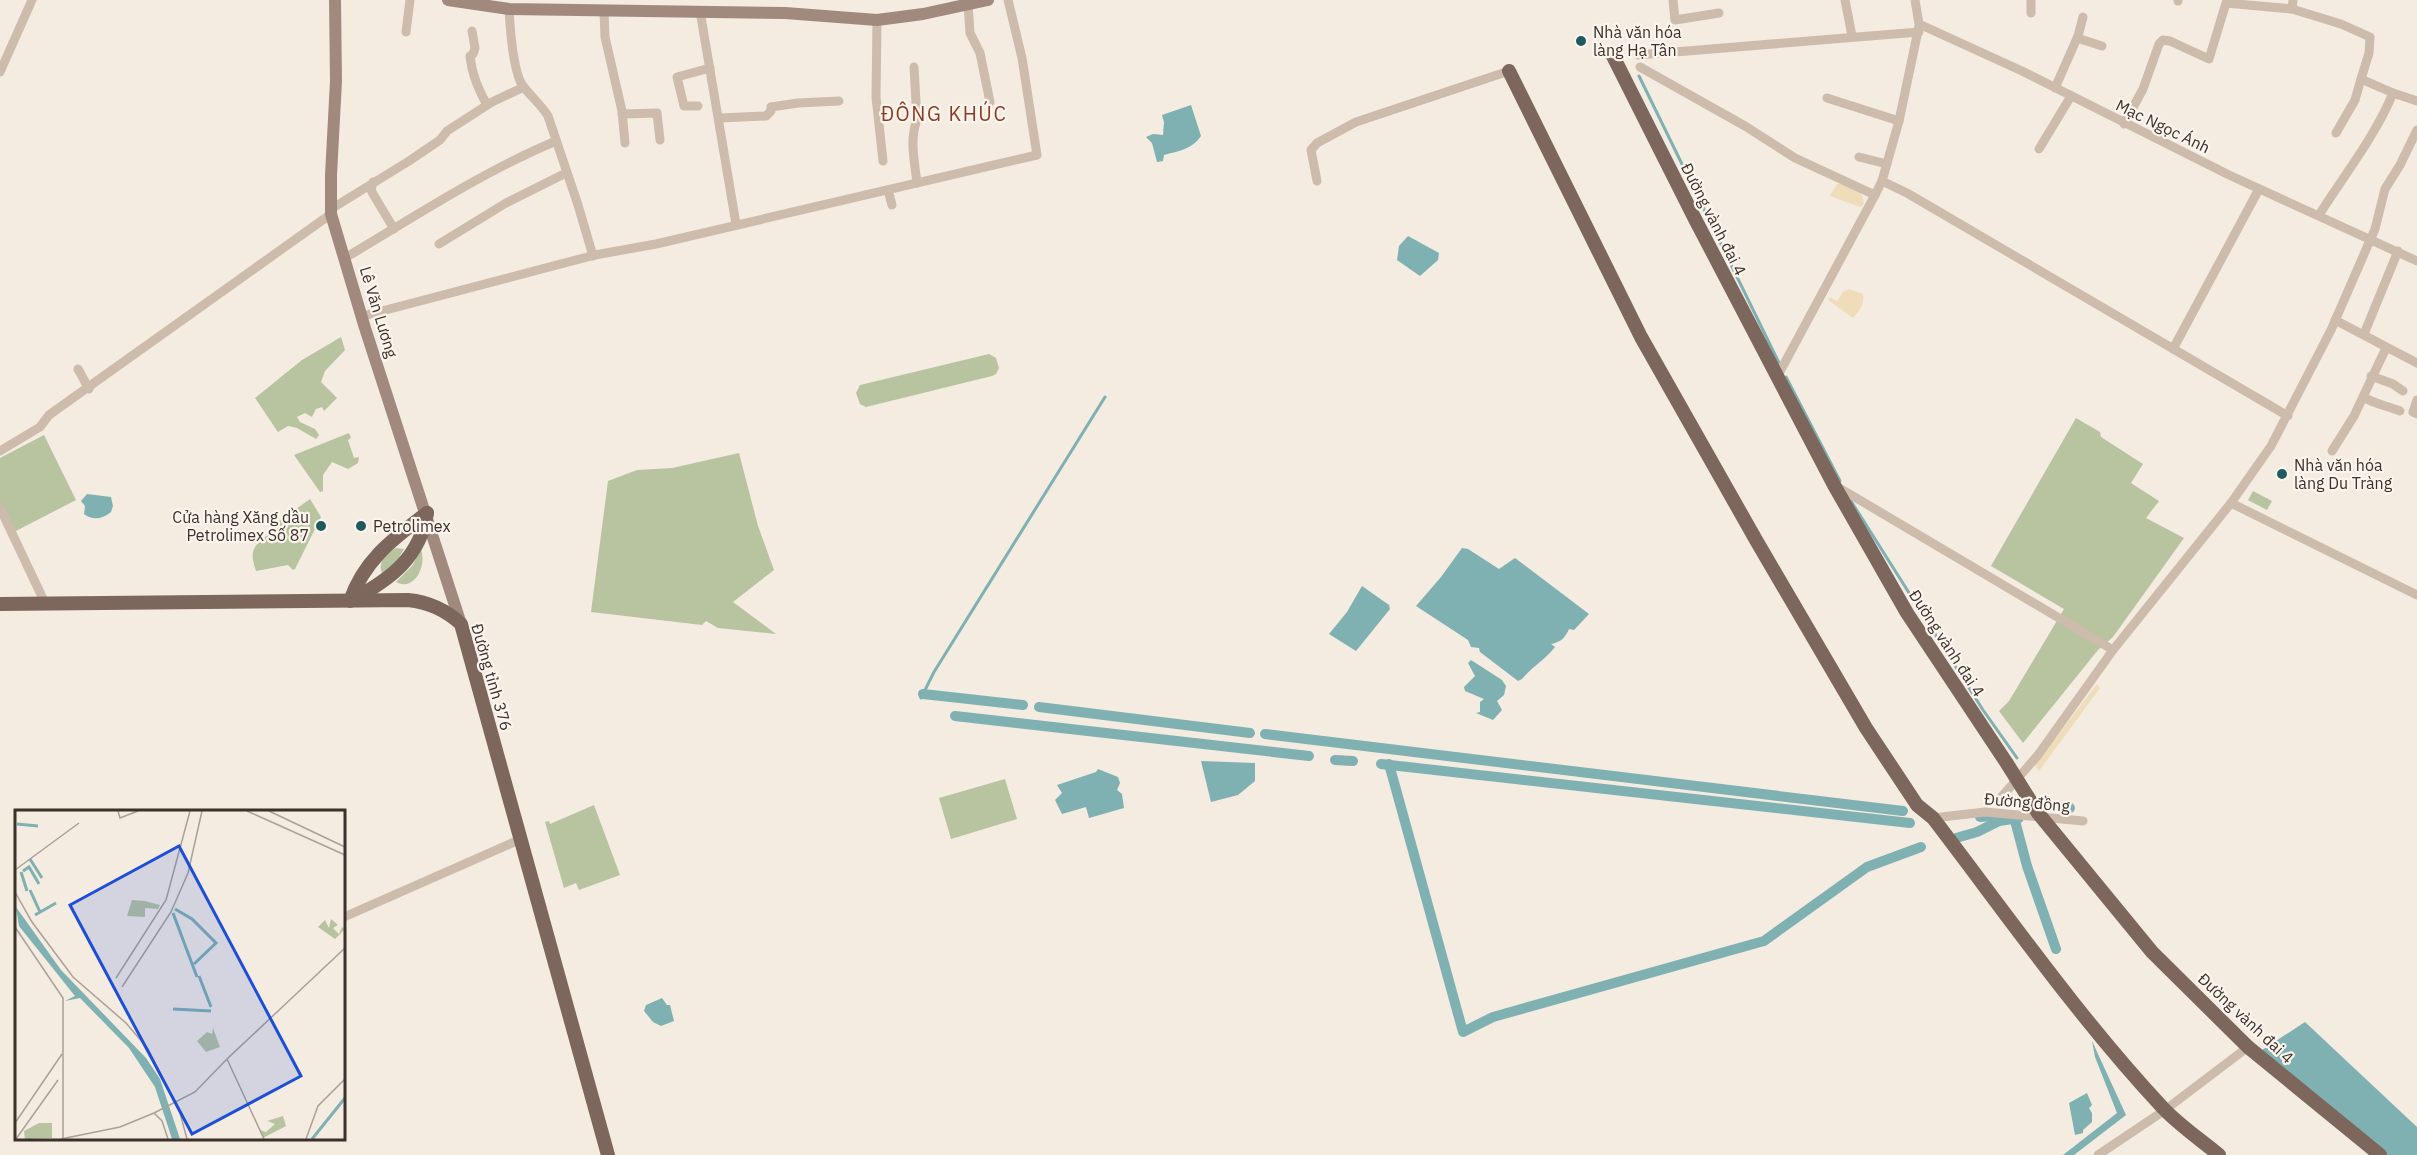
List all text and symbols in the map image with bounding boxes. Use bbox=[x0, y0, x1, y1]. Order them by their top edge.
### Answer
place label: Nhà văn hóa làng Hạ Tân bbox=[1593, 22, 1682, 60]
marker: Nhà văn hóa làng Hạ Tân bbox=[1574, 34, 1588, 48]
street label: Mạc Ngọc Ánh bbox=[2113, 94, 2214, 157]
district label: ĐÔNG KHÚC bbox=[881, 100, 1007, 127]
street label: Đường vành đai 4 bbox=[1677, 159, 1751, 279]
street label: Lê Văn Lương bbox=[356, 264, 403, 361]
place label: Nhà văn hóa làng Du Tràng bbox=[2294, 455, 2393, 493]
marker: Nhà văn hóa làng Du Tràng bbox=[2275, 467, 2289, 481]
place label: Cửa hàng Xăng dầu Petrolimex Số 87 bbox=[172, 507, 309, 545]
place label: Petrolimex bbox=[373, 516, 451, 536]
marker: Cửa hàng Xăng dầu Petrolimex Số 87 bbox=[314, 519, 328, 533]
marker: Petrolimex bbox=[354, 519, 368, 533]
street label: Đường vành đai 4 bbox=[1905, 586, 1989, 700]
street label: Đường tỉnh 376 bbox=[467, 621, 517, 733]
street label: Đường đồng bbox=[1983, 788, 2071, 816]
inset map bbox=[15, 810, 345, 1140]
street label: Đường vành đai 4 bbox=[2194, 969, 2298, 1067]

